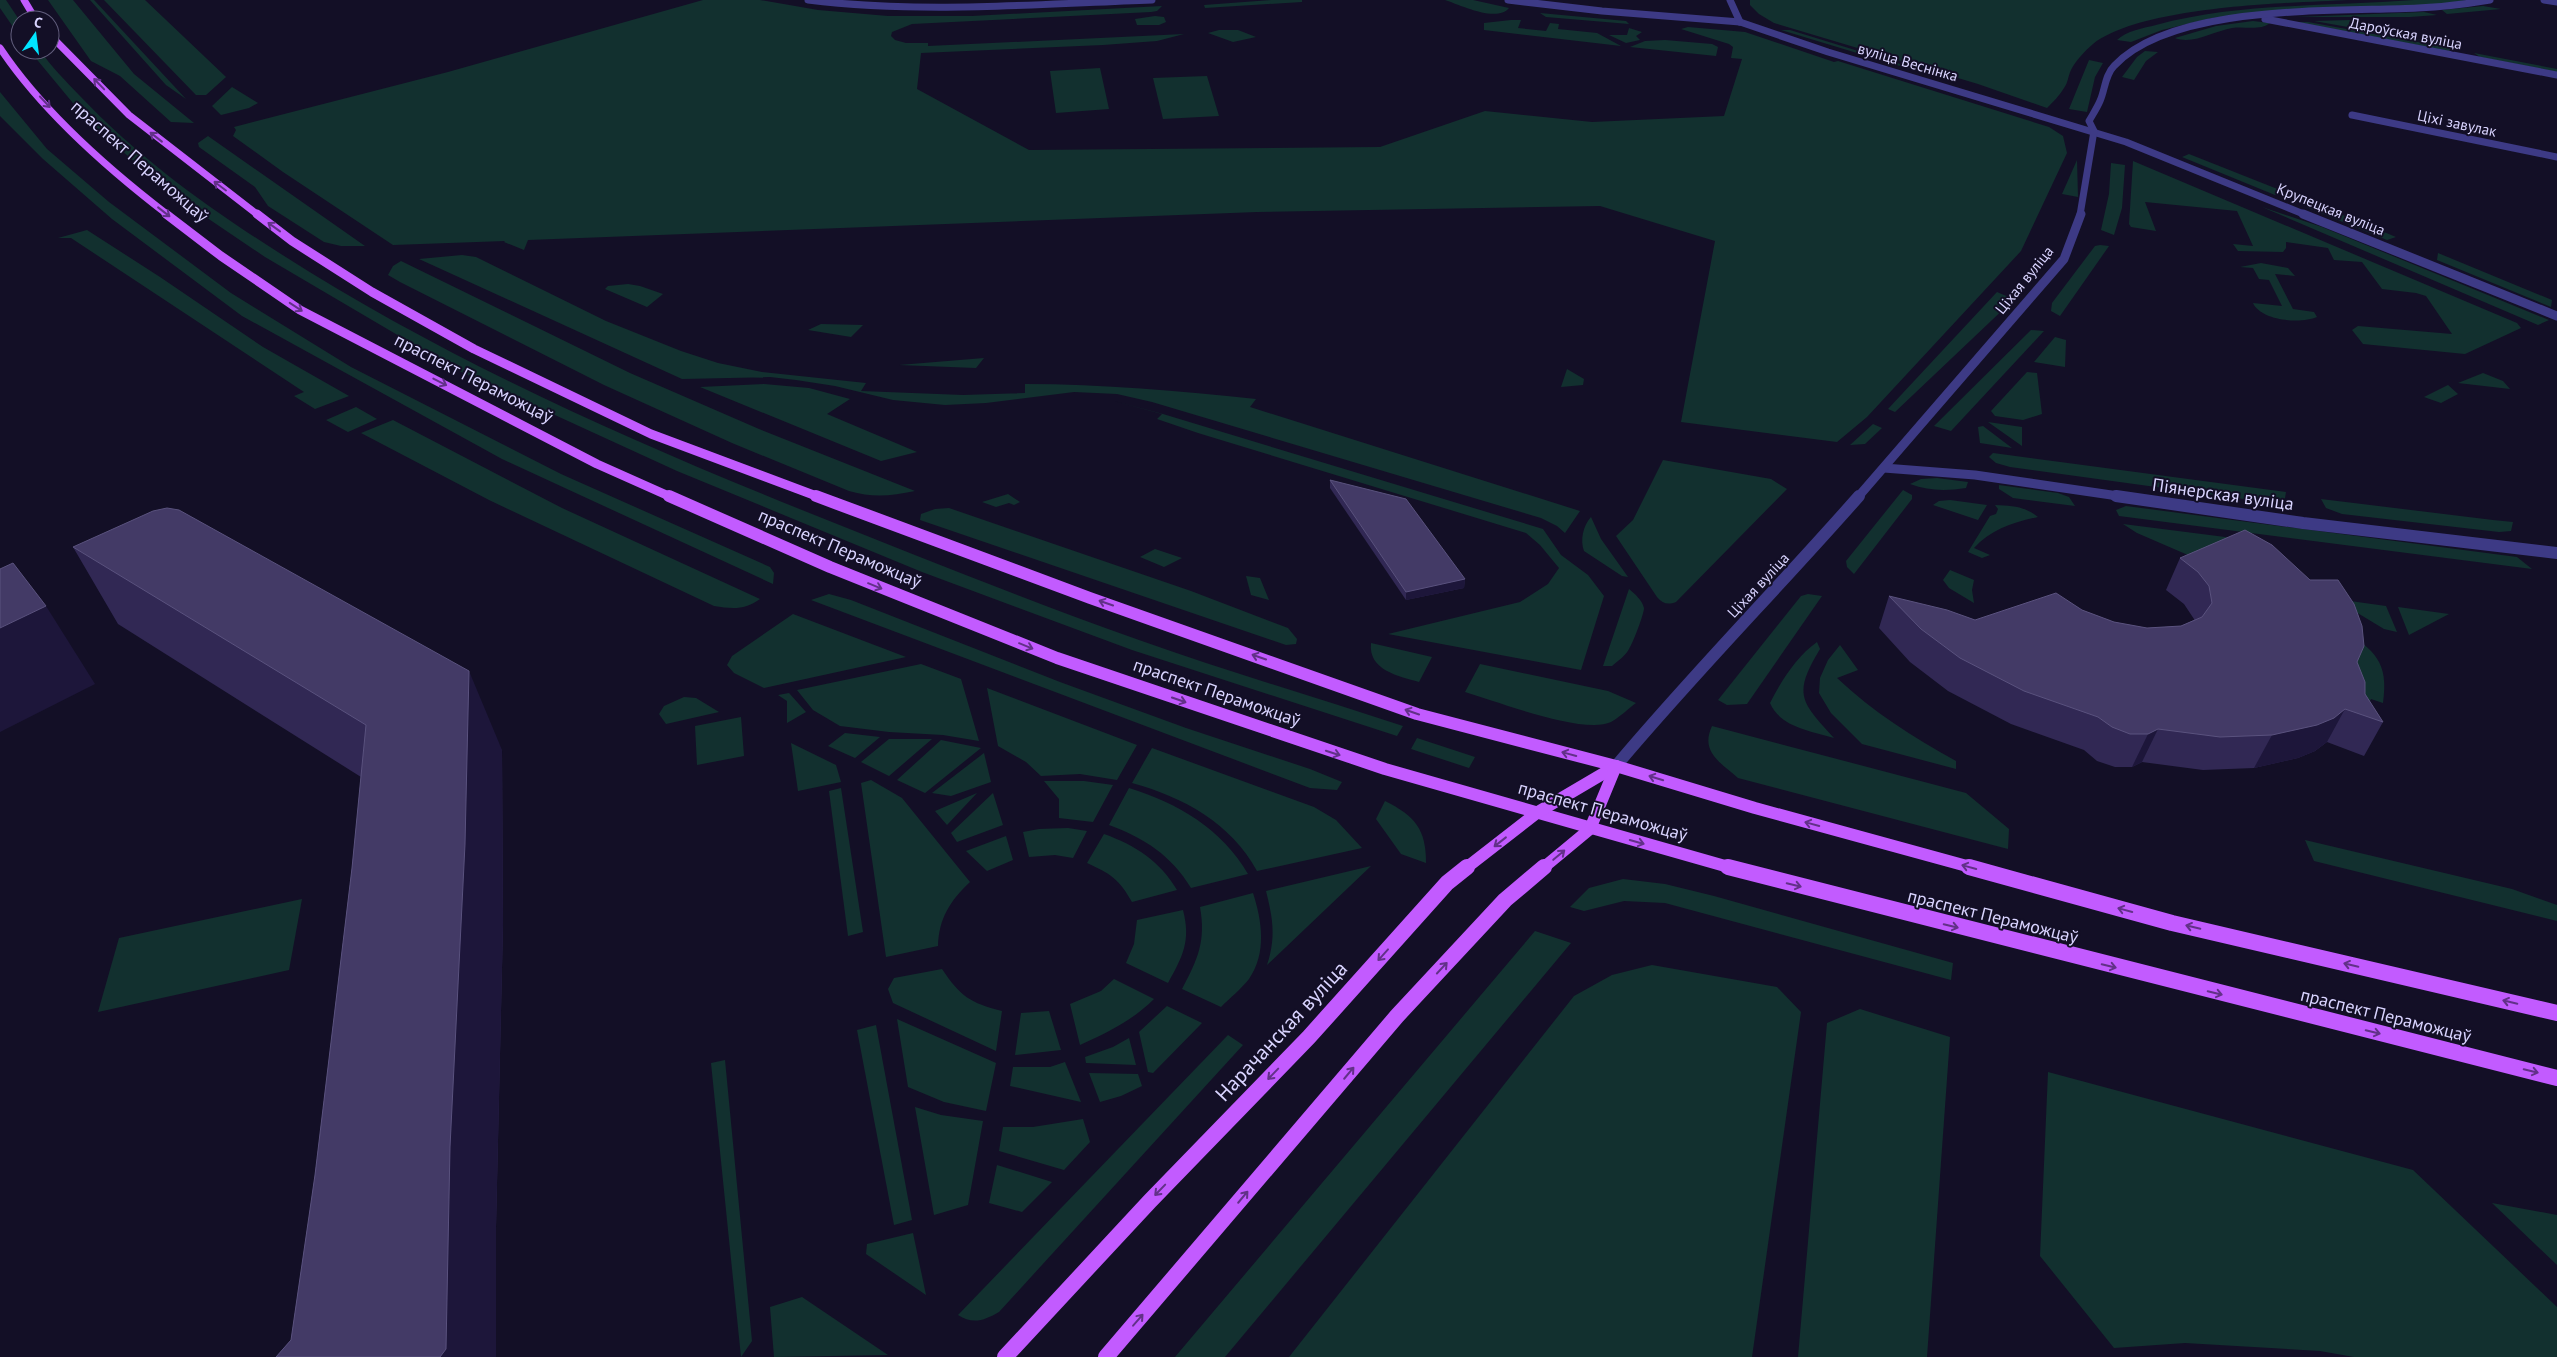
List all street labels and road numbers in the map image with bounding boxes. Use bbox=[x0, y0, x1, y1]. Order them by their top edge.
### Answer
street label: Дароўская вуліца bbox=[2348, 13, 2464, 53]
street label: вуліца Веснінка bbox=[1856, 39, 1960, 85]
street label: праспект Пераможцаў bbox=[66, 95, 214, 228]
street label: Ціхі завулак bbox=[2416, 105, 2499, 141]
street label: Крупецкая вуліца bbox=[2274, 179, 2388, 239]
street label: Ціхая вуліца bbox=[1991, 242, 2057, 318]
street label: праспект Пераможцаў bbox=[391, 328, 558, 428]
street label: Піянерская вуліца bbox=[2151, 473, 2295, 515]
street label: праспект Пераможцаў bbox=[755, 503, 926, 593]
street label: Ціхая вуліца bbox=[1723, 548, 1793, 622]
street label: праспект Пераможцаў bbox=[1130, 653, 1304, 732]
street label: праспект Пераможцаў bbox=[1516, 776, 1691, 846]
street label: праспект Пераможцаў bbox=[1905, 884, 2081, 948]
street label: Нарачанская вуліца bbox=[1209, 955, 1353, 1107]
street label: праспект Пераможцаў bbox=[2298, 983, 2474, 1047]

